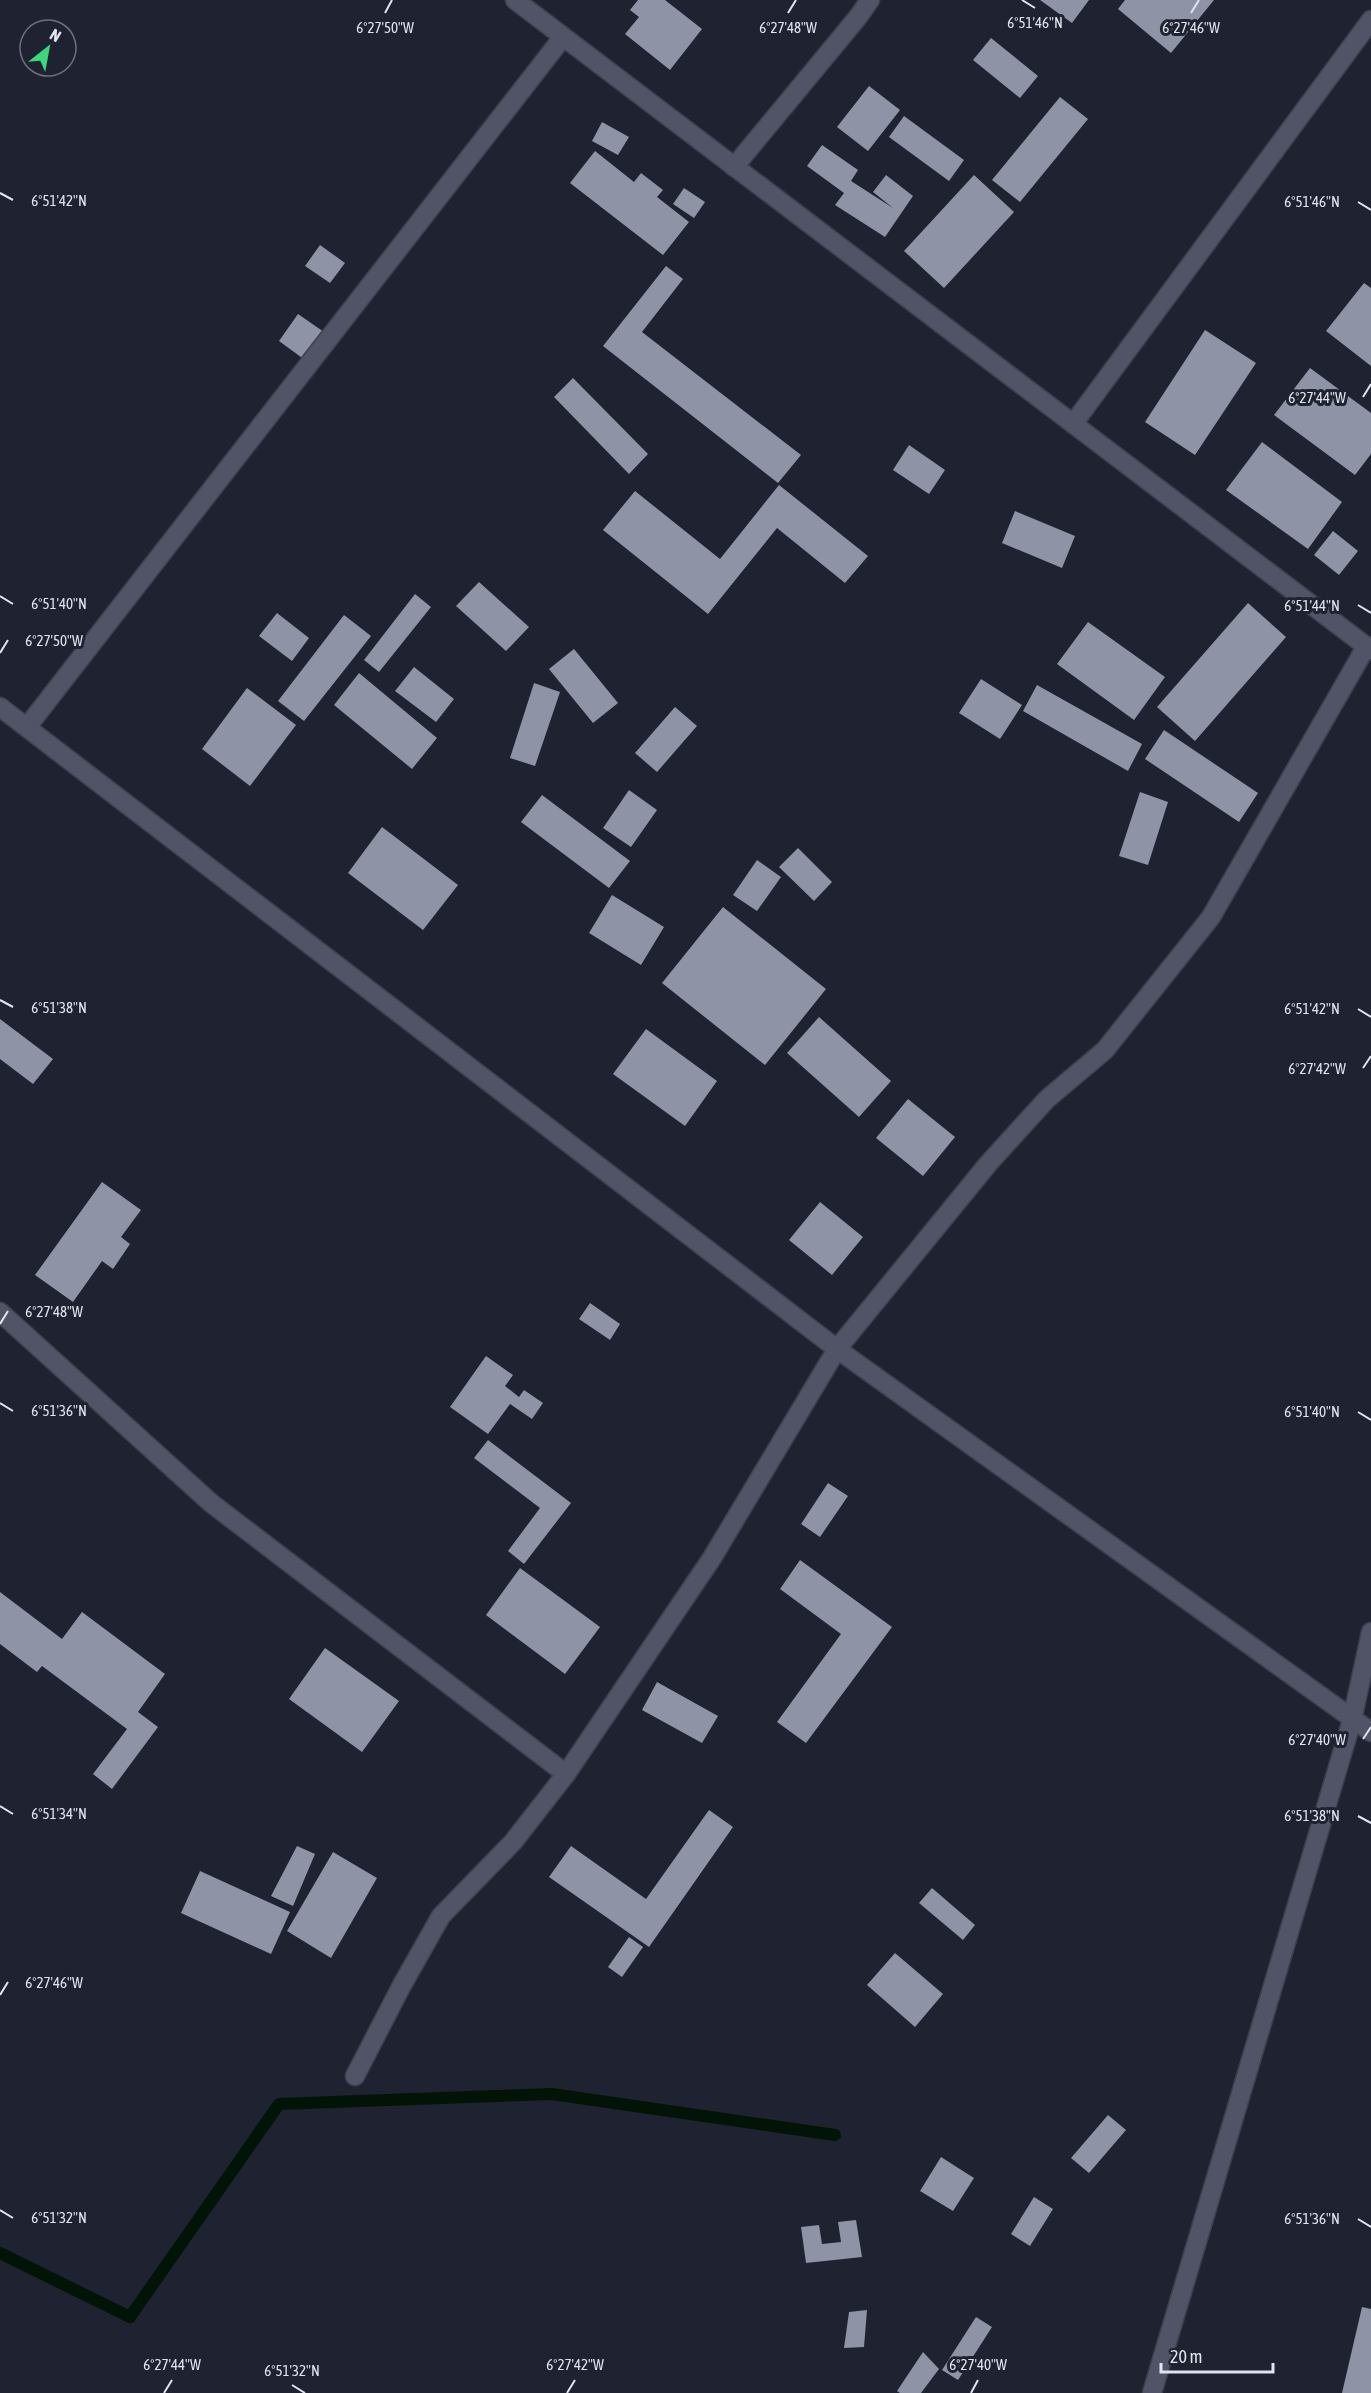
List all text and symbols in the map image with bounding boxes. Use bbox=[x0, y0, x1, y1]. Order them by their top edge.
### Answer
text: 6°51'46"N bbox=[1007, 14, 1063, 31]
north arrow bbox=[18, 18, 78, 78]
text: 6°27'50"W bbox=[356, 19, 414, 36]
text: 6°27'48"W bbox=[759, 19, 817, 36]
text: 6°27'46"W bbox=[1162, 19, 1220, 36]
text: N bbox=[47, 25, 64, 45]
text: 6°51'42"N bbox=[31, 192, 87, 209]
text: 6°51'46"N bbox=[1284, 193, 1340, 210]
text: 6°27'44"W bbox=[1288, 389, 1346, 406]
text: 6°51'40"N bbox=[31, 595, 87, 612]
text: 6°51'44"N bbox=[1284, 597, 1340, 614]
text: 6°27'50"W bbox=[25, 632, 83, 649]
text: 6°51'38"N bbox=[31, 999, 87, 1016]
text: 6°51'42"N bbox=[1284, 1000, 1340, 1017]
text: 6°27'42"W bbox=[1288, 1060, 1346, 1077]
text: 6°27'48"W bbox=[25, 1303, 83, 1320]
text: 6°51'36"N bbox=[31, 1402, 87, 1419]
text: 6°51'40"N bbox=[1284, 1403, 1340, 1420]
text: 6°27'40"W bbox=[1288, 1731, 1346, 1748]
text: 6°51'34"N bbox=[31, 1805, 87, 1822]
text: 6°51'38"N bbox=[1284, 1807, 1340, 1824]
text: 6°27'46"W bbox=[25, 1974, 83, 1991]
text: 6°51'32"N bbox=[31, 2209, 87, 2226]
text: 6°51'36"N bbox=[1284, 2210, 1340, 2227]
scale bar bbox=[1161, 2336, 1274, 2374]
text: 20 m bbox=[1170, 2346, 1202, 2367]
text: 6°27'44"W bbox=[143, 2356, 201, 2373]
text: 6°27'42"W bbox=[546, 2356, 604, 2373]
text: 6°27'40"W bbox=[949, 2356, 1007, 2373]
text: 6°51'32"N bbox=[264, 2362, 320, 2379]

